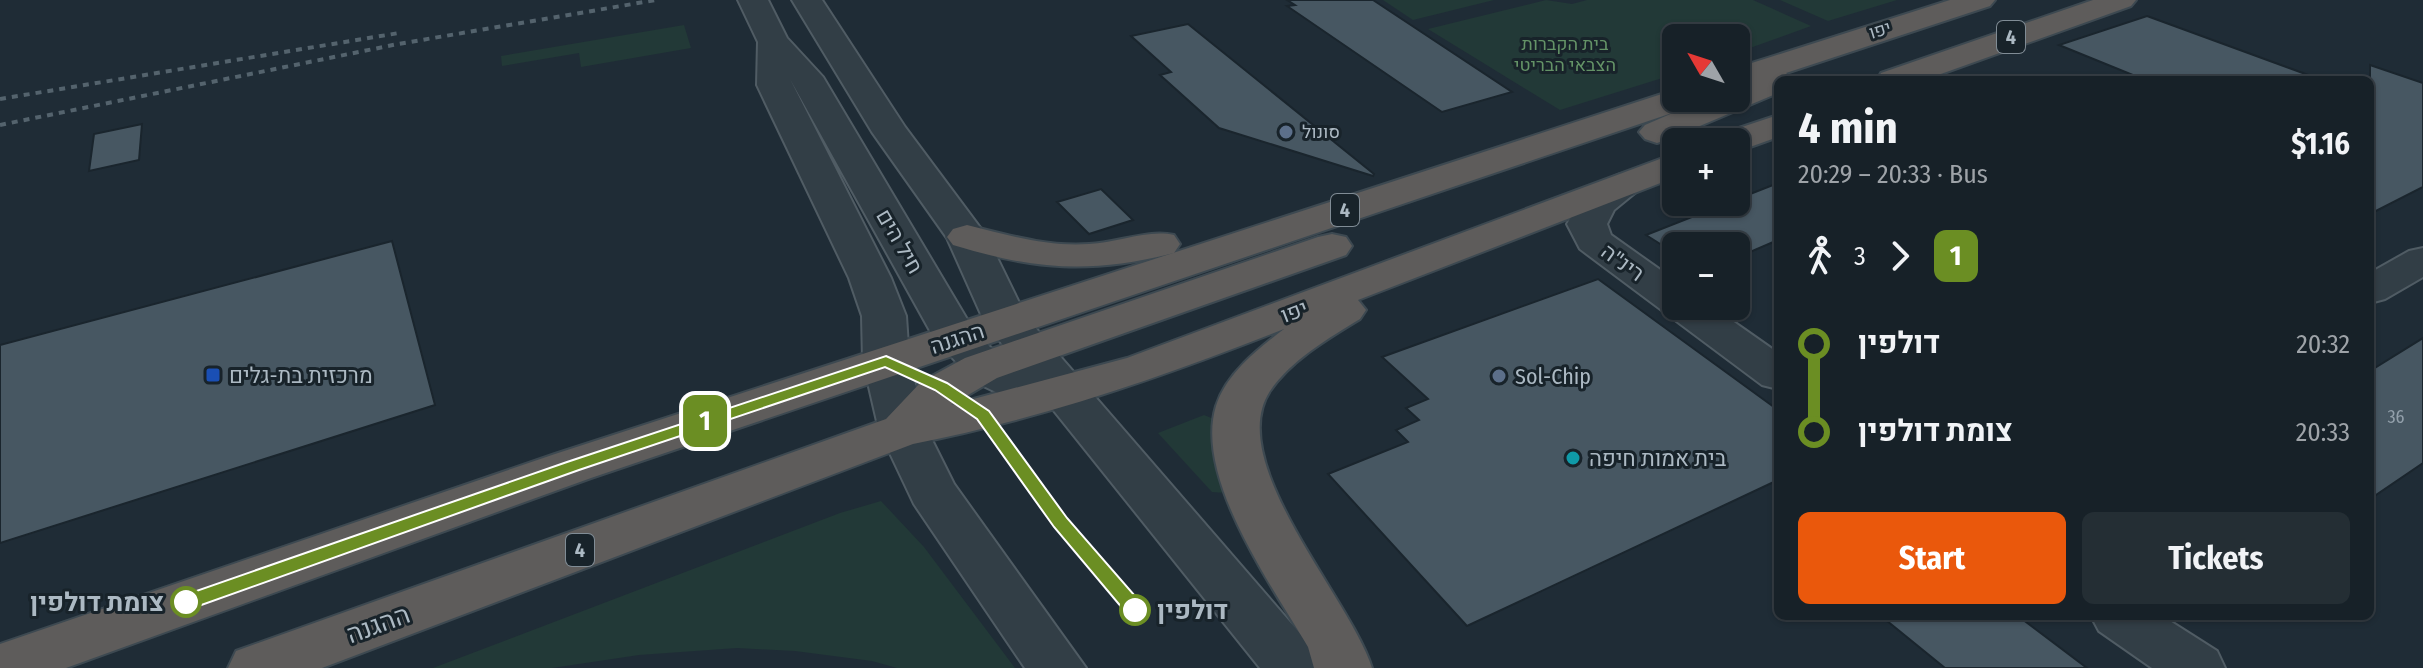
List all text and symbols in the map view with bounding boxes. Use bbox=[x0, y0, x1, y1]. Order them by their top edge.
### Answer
street label: יפו bbox=[1866, 16, 1894, 44]
road number: 4 bbox=[1997, 21, 2025, 53]
north arrow bbox=[1662, 24, 1750, 112]
map controls bbox=[1662, 24, 1750, 320]
park label: בית הקברות הצבאי הבריטי bbox=[1514, 33, 1616, 76]
text: 4 min bbox=[1798, 102, 1898, 155]
place label: סונול bbox=[1302, 121, 1340, 143]
marker: סונול bbox=[1277, 123, 1295, 141]
text: $1.16 bbox=[2291, 126, 2350, 162]
button: + bbox=[1662, 128, 1750, 216]
text: 20:29 – 20:33 · Bus bbox=[1798, 159, 1988, 190]
road number: 4 bbox=[1331, 194, 1359, 226]
street label: חיל הים bbox=[870, 204, 929, 278]
button: − bbox=[1662, 232, 1750, 320]
icon: walk bbox=[1798, 234, 1842, 278]
icon: forward bbox=[1878, 234, 1922, 278]
street label: רינ"ה bbox=[1596, 238, 1650, 287]
text: 1 bbox=[1950, 239, 1962, 272]
text: 3 bbox=[1854, 241, 1866, 272]
street label: יפו bbox=[1277, 294, 1312, 329]
street label: ההגנה bbox=[927, 317, 988, 360]
text: דולפין bbox=[1858, 325, 1940, 361]
text: 20:32 bbox=[2296, 329, 2350, 360]
place label: מרכזית בת-גלים bbox=[229, 362, 373, 389]
place label: Sol-Chip bbox=[1515, 363, 1591, 390]
marker: מרכזית בת-גלים bbox=[204, 366, 222, 384]
marker: Sol-Chip bbox=[1490, 367, 1508, 385]
line badge: 1 bbox=[679, 395, 731, 447]
text: 1 bbox=[699, 404, 711, 437]
house number: 36 bbox=[2387, 406, 2405, 428]
text: צומת דולפין bbox=[1858, 413, 2013, 449]
text: 20:33 bbox=[2296, 417, 2350, 448]
place label: בית אמות חיפה bbox=[1589, 445, 1727, 472]
marker: בית אמות חיפה bbox=[1564, 449, 1582, 467]
button: Start bbox=[1798, 512, 2066, 604]
button: Tickets bbox=[2082, 512, 2350, 604]
road number: 4 bbox=[566, 534, 594, 566]
place label: צומת דולפין bbox=[30, 587, 164, 618]
marker: צומת דולפין bbox=[171, 587, 201, 617]
marker: דולפין bbox=[1120, 595, 1150, 625]
place label: דולפין bbox=[1157, 595, 1228, 626]
street label: ההגנה bbox=[342, 599, 414, 650]

